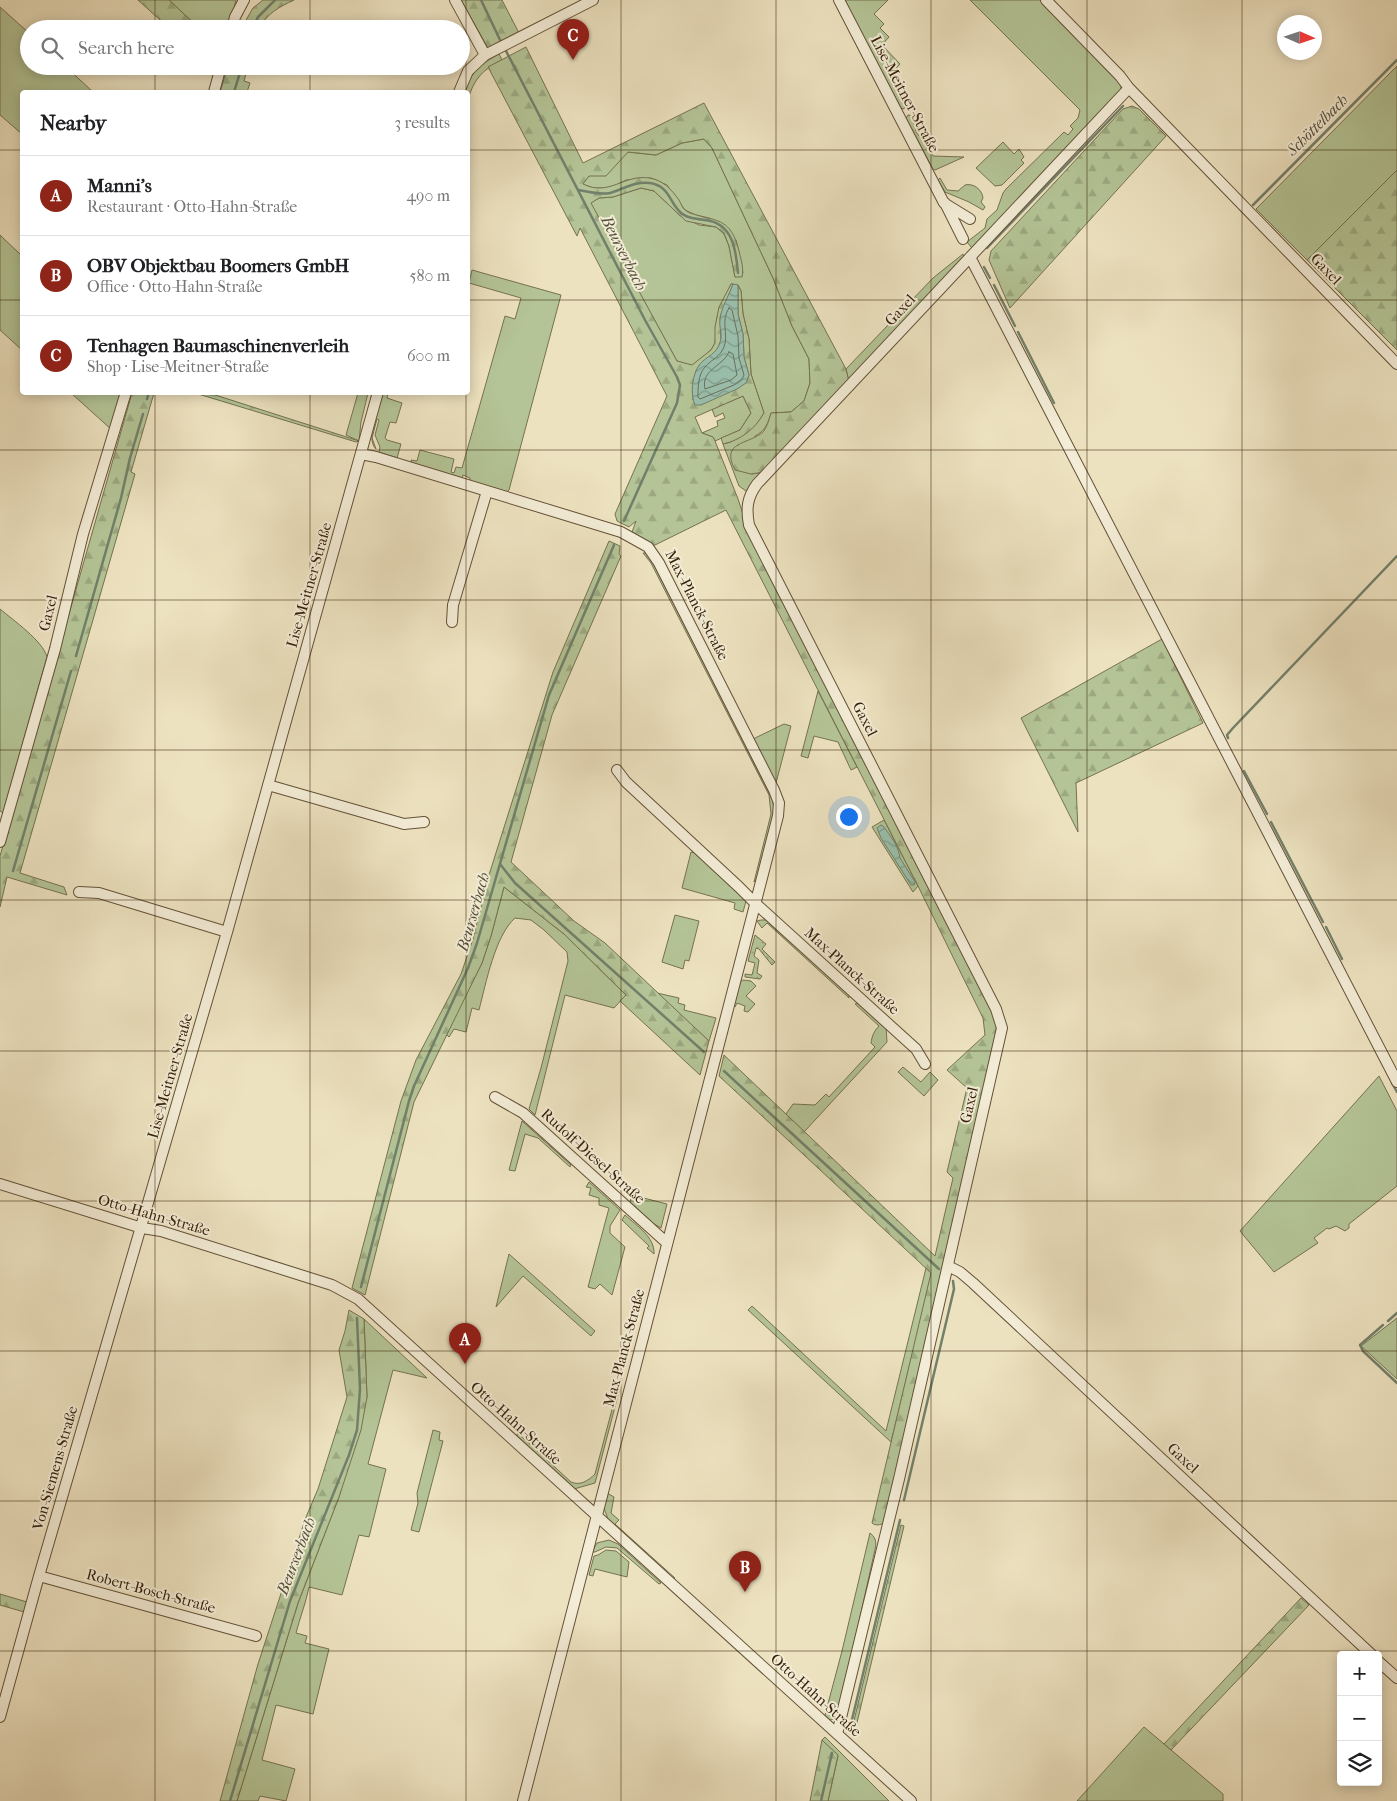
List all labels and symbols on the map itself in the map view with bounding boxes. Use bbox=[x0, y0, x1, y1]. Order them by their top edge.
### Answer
north arrow bbox=[1277, 15, 1322, 60]
pin: C bbox=[557, 19, 589, 60]
street label: Lise-Meitner-Straße bbox=[867, 33, 944, 156]
water label: Schöttelbach bbox=[1282, 90, 1352, 160]
water label: Beurserbach bbox=[597, 212, 651, 294]
street label: Gaxel bbox=[1307, 250, 1345, 288]
street label: Gaxel bbox=[881, 290, 919, 330]
street label: Lise-Meitner-Straße bbox=[283, 520, 336, 650]
street label: Max-Planck-Straße bbox=[661, 547, 733, 664]
street label: Gaxel bbox=[35, 593, 61, 633]
street label: Gaxel bbox=[849, 699, 881, 739]
your location bbox=[836, 804, 862, 830]
water label: Beurserbach bbox=[452, 870, 493, 955]
street label: Max-Planck-Straße bbox=[801, 924, 904, 1019]
street label: Lise-Meitner-Straße bbox=[144, 1011, 197, 1141]
street label: Gaxel bbox=[956, 1085, 982, 1125]
street label: Rudolf-Diesel-Straße bbox=[537, 1105, 649, 1208]
street label: Otto-Hahn-Straße bbox=[96, 1190, 213, 1240]
street label: Max-Planck-Straße bbox=[600, 1286, 649, 1409]
pin: A bbox=[449, 1323, 481, 1364]
street label: Otto-Hahn-Straße bbox=[467, 1378, 566, 1469]
street label: Von-Siemens-Straße bbox=[28, 1403, 82, 1533]
street label: Gaxel bbox=[1163, 1439, 1203, 1477]
water label: Beurserbach bbox=[272, 1515, 319, 1598]
pin: B bbox=[729, 1551, 761, 1592]
street label: Robert-Bosch-Straße bbox=[84, 1565, 218, 1617]
street label: Otto-Hahn-Straße bbox=[767, 1650, 866, 1741]

